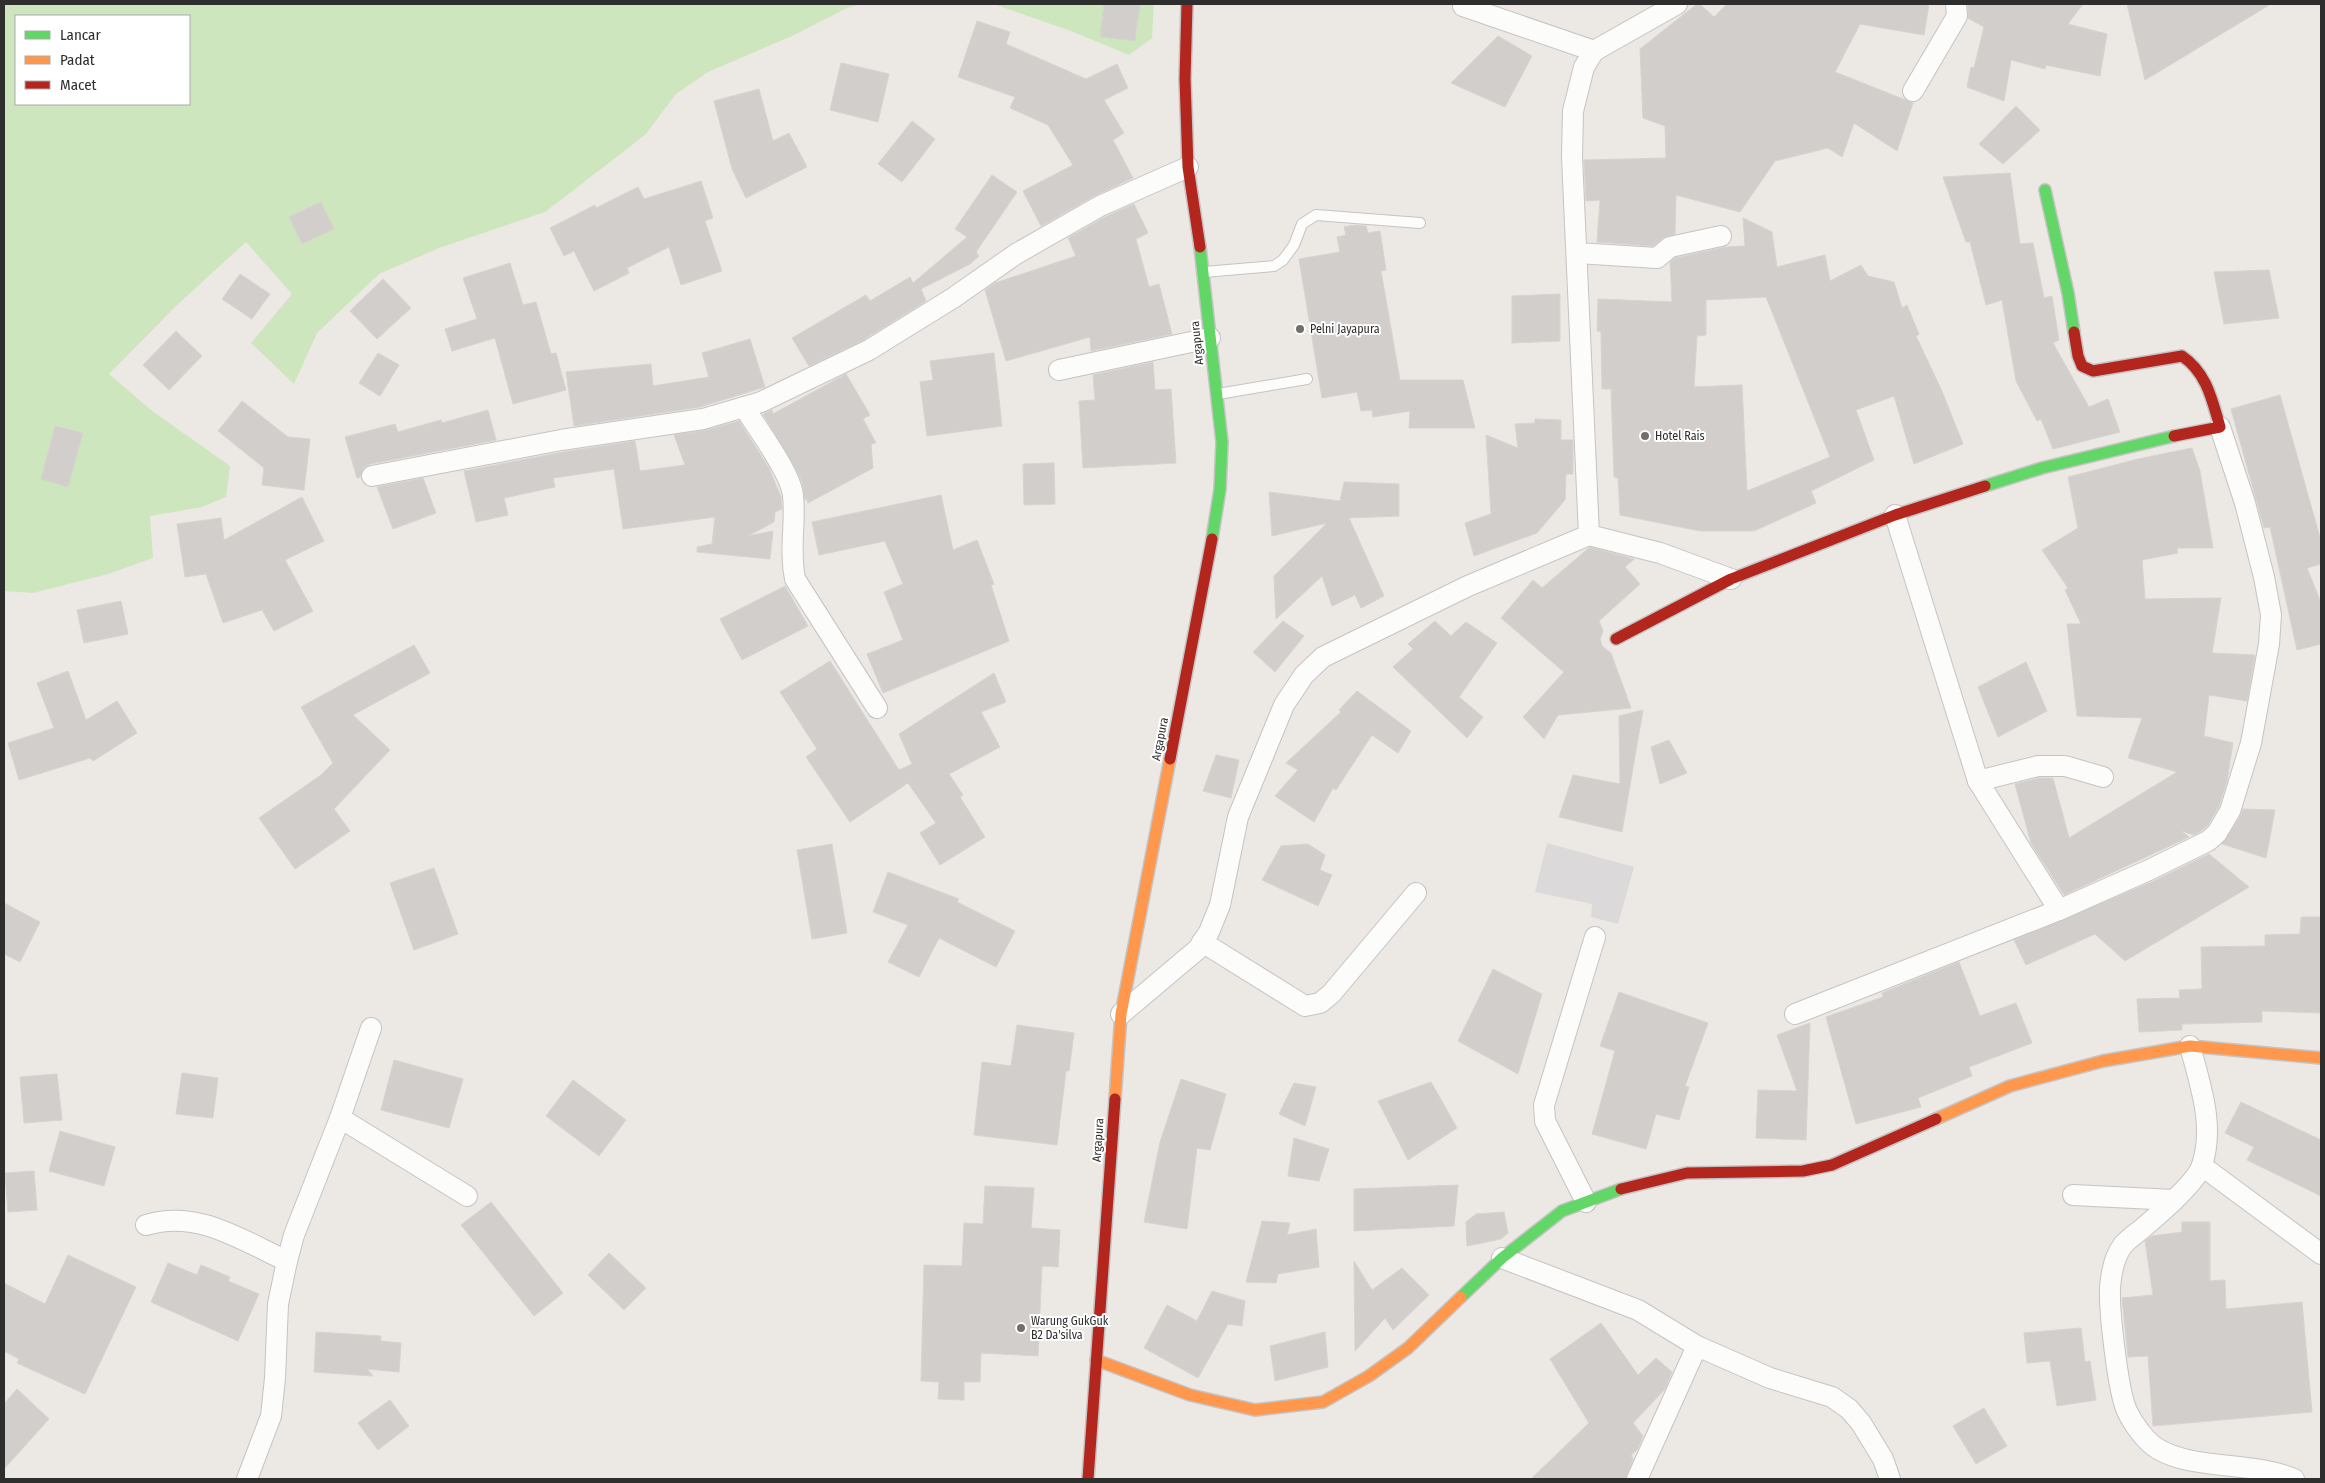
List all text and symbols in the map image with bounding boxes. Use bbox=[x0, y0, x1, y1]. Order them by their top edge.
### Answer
legend bbox=[15, 15, 190, 105]
text: Lancar bbox=[60, 26, 101, 44]
text: Padat bbox=[60, 51, 95, 69]
text: Macet bbox=[60, 76, 97, 94]
street label: Argapura bbox=[1188, 320, 1206, 366]
place label: Pelni Jayapura bbox=[1310, 322, 1380, 336]
marker: Pelni Jayapura bbox=[1294, 323, 1306, 335]
place label: Hotel Rais bbox=[1655, 429, 1705, 443]
marker: Hotel Rais bbox=[1639, 430, 1651, 442]
street label: Argapura bbox=[1149, 716, 1171, 762]
street label: Argapura bbox=[1089, 1117, 1107, 1162]
place label: Warung GukGuk B2 Da'silva bbox=[1031, 1314, 1109, 1342]
marker: Warung GukGuk B2 Da'silva bbox=[1015, 1322, 1027, 1334]

